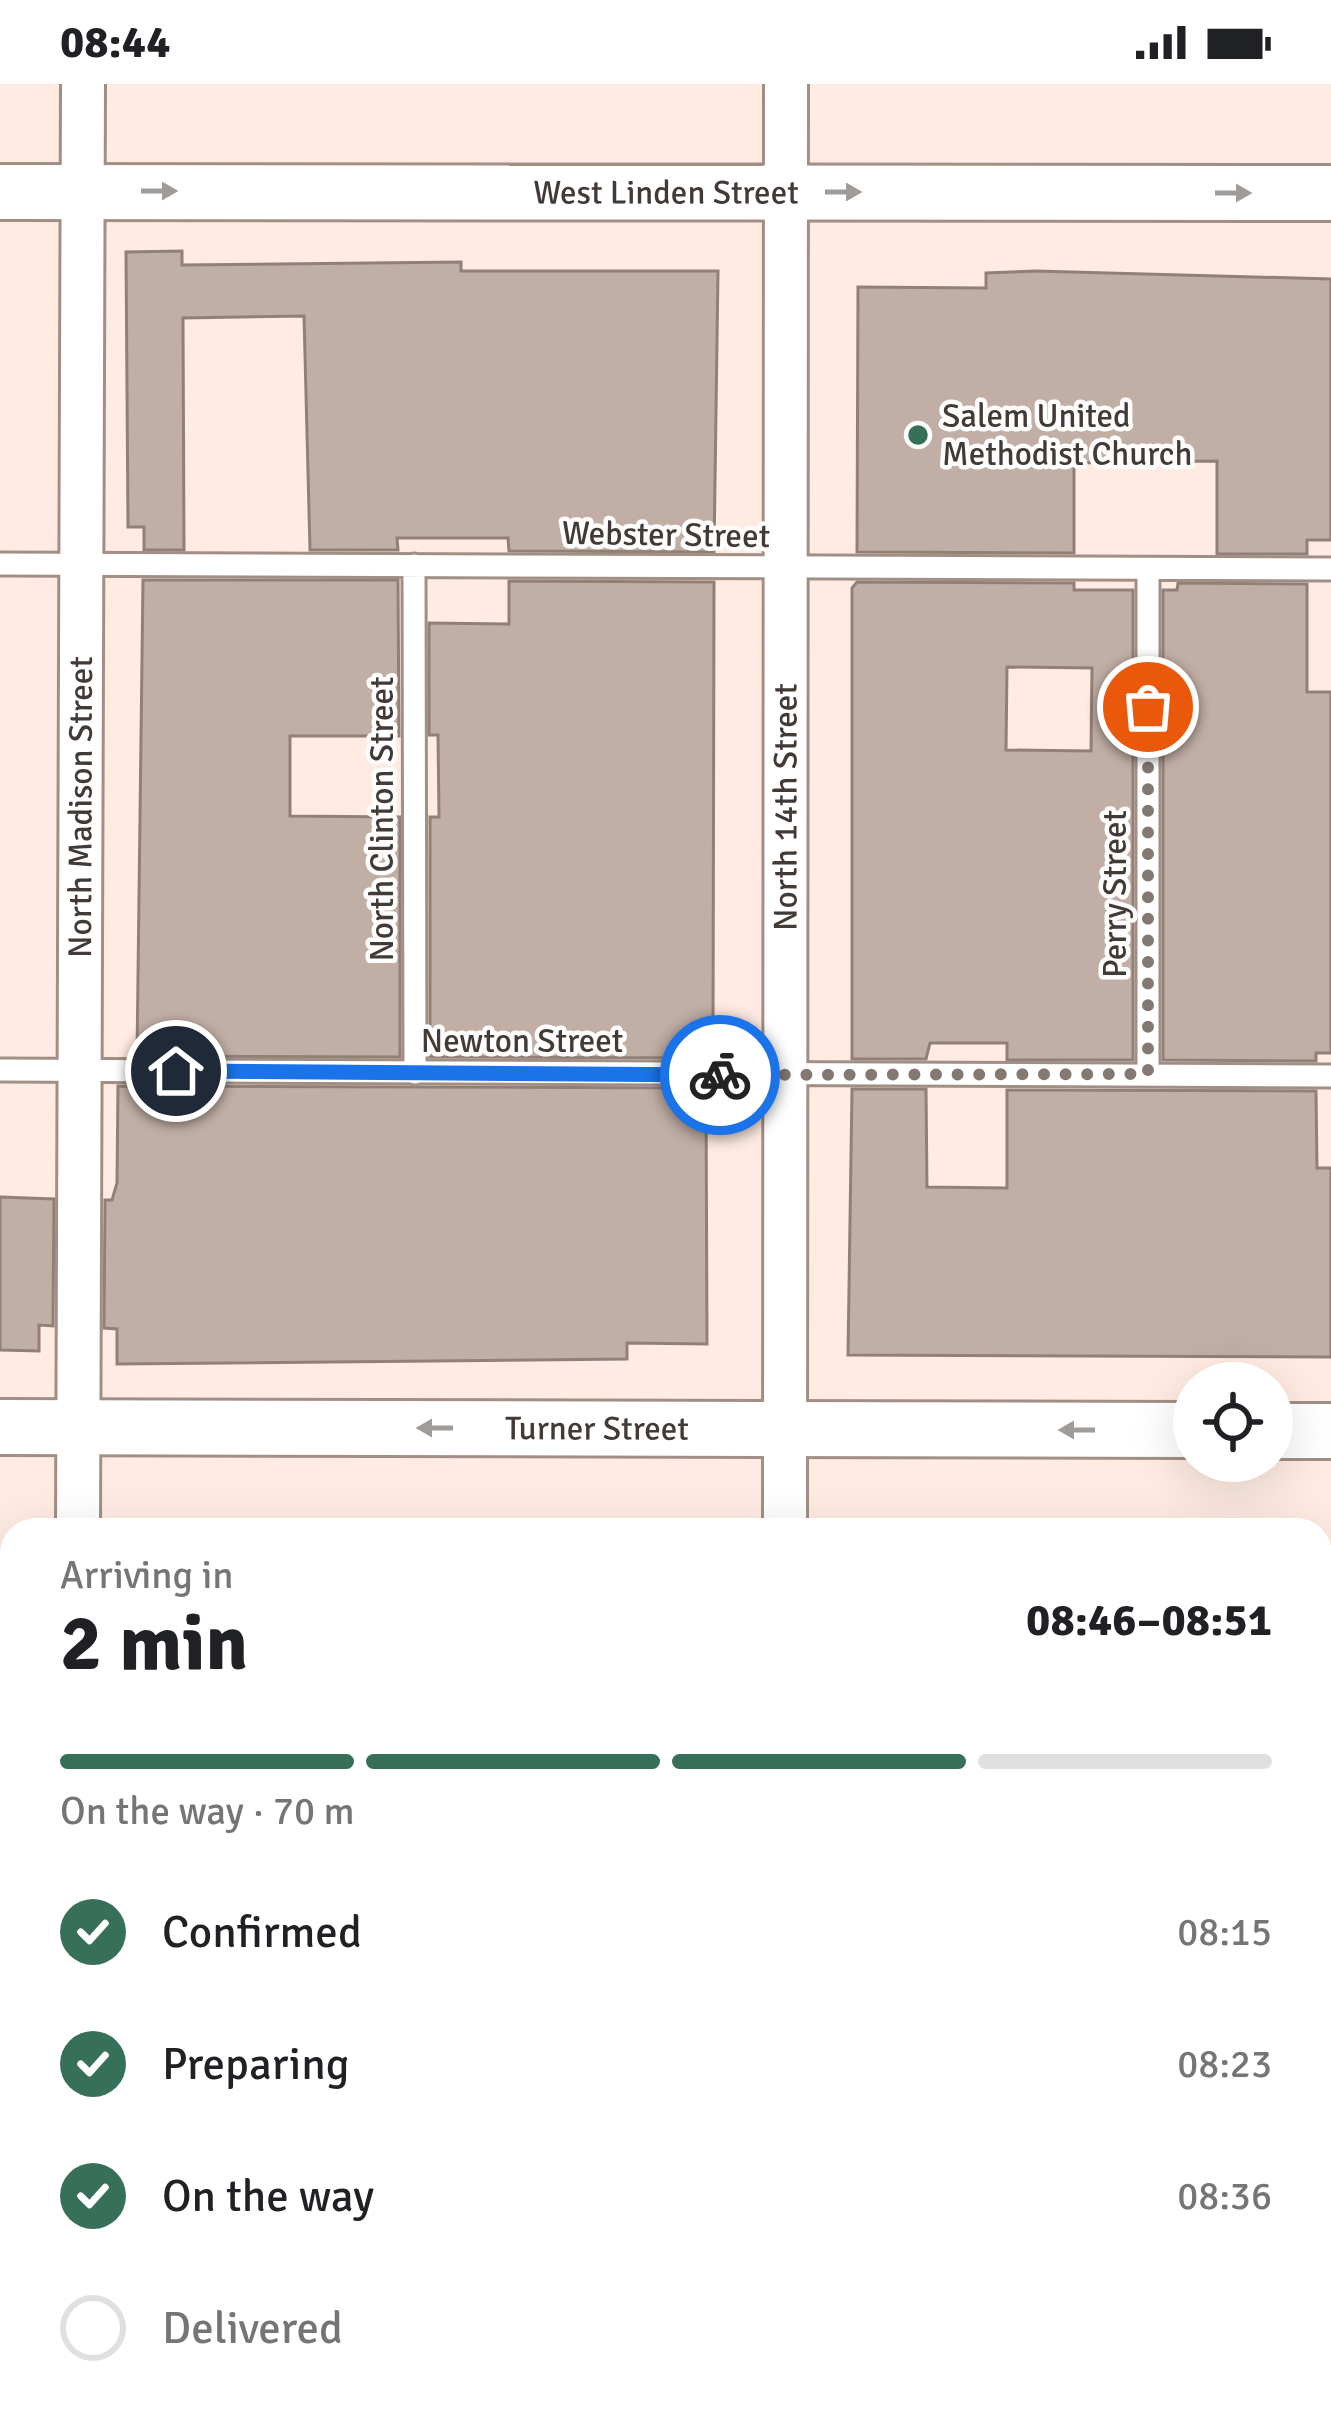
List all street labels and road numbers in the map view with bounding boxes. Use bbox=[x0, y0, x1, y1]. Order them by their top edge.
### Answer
street label: West Linden Street bbox=[533, 172, 799, 213]
street label: Webster Street bbox=[562, 513, 770, 557]
street label: North Madison Street bbox=[59, 656, 102, 958]
street label: North Clinton Street bbox=[362, 676, 403, 962]
street label: North 14th Street bbox=[765, 683, 806, 931]
street label: Perry Street bbox=[1095, 810, 1136, 978]
street label: Newton Street bbox=[421, 1021, 623, 1062]
street label: Turner Street bbox=[505, 1408, 689, 1449]

